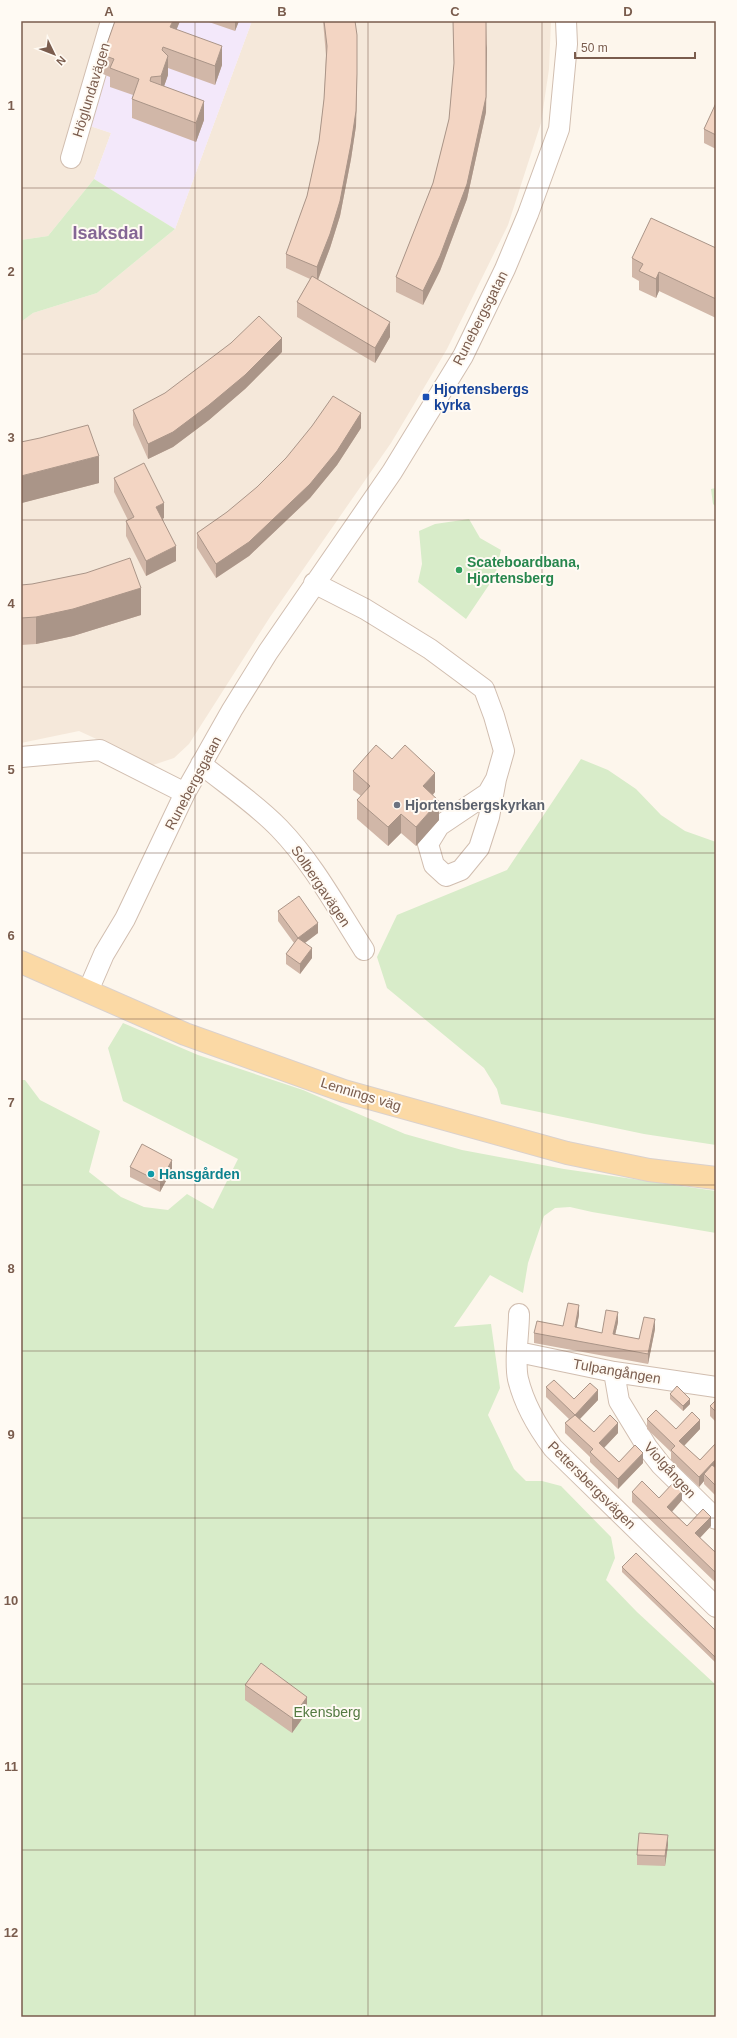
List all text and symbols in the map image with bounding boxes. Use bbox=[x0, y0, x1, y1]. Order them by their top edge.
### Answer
text: A bbox=[104, 4, 114, 19]
text: B bbox=[277, 4, 287, 19]
text: C bbox=[450, 4, 460, 19]
text: D bbox=[623, 4, 633, 19]
north arrow bbox=[34, 34, 74, 74]
scale bar bbox=[575, 34, 695, 60]
street label: Höglundavägen bbox=[69, 41, 113, 139]
text: 50 m bbox=[581, 41, 608, 55]
text: N bbox=[54, 54, 68, 68]
text: 1 bbox=[7, 98, 15, 113]
district label: Isaksdal bbox=[72, 223, 144, 243]
text: 2 bbox=[7, 264, 15, 279]
street label: Runebergsgatan bbox=[449, 268, 511, 368]
place label: Hjortensbergs kyrka bbox=[434, 381, 529, 413]
marker: Hjortensbergs kyrka bbox=[421, 392, 431, 402]
text: 3 bbox=[7, 430, 15, 445]
place label: Scateboardbana, Hjortensberg bbox=[467, 554, 580, 586]
marker: Scateboardbana, Hjortensberg bbox=[454, 565, 464, 575]
text: 4 bbox=[7, 596, 15, 611]
street label: Runebergsgatan bbox=[162, 734, 224, 832]
text: 5 bbox=[7, 762, 15, 777]
place label: Hjortensbergskyrkan bbox=[405, 797, 545, 813]
marker: Hjortensbergskyrkan bbox=[392, 800, 402, 810]
street label: Solbergavägen bbox=[288, 842, 354, 930]
text: 6 bbox=[7, 928, 15, 943]
street label: Lennings väg bbox=[319, 1074, 403, 1114]
text: 7 bbox=[7, 1095, 15, 1110]
place label: Hansgården bbox=[159, 1166, 240, 1182]
marker: Hansgården bbox=[146, 1169, 156, 1179]
text: 8 bbox=[7, 1261, 15, 1276]
street label: Tulpangången bbox=[572, 1355, 662, 1387]
text: 9 bbox=[7, 1427, 15, 1442]
street label: Pettersbergsvägen bbox=[545, 1438, 639, 1532]
street label: Violgången bbox=[641, 1439, 699, 1501]
text: 10 bbox=[4, 1593, 18, 1608]
park label: Ekensberg bbox=[294, 1704, 360, 1720]
text: 11 bbox=[4, 1759, 18, 1774]
text: 12 bbox=[4, 1925, 18, 1940]

